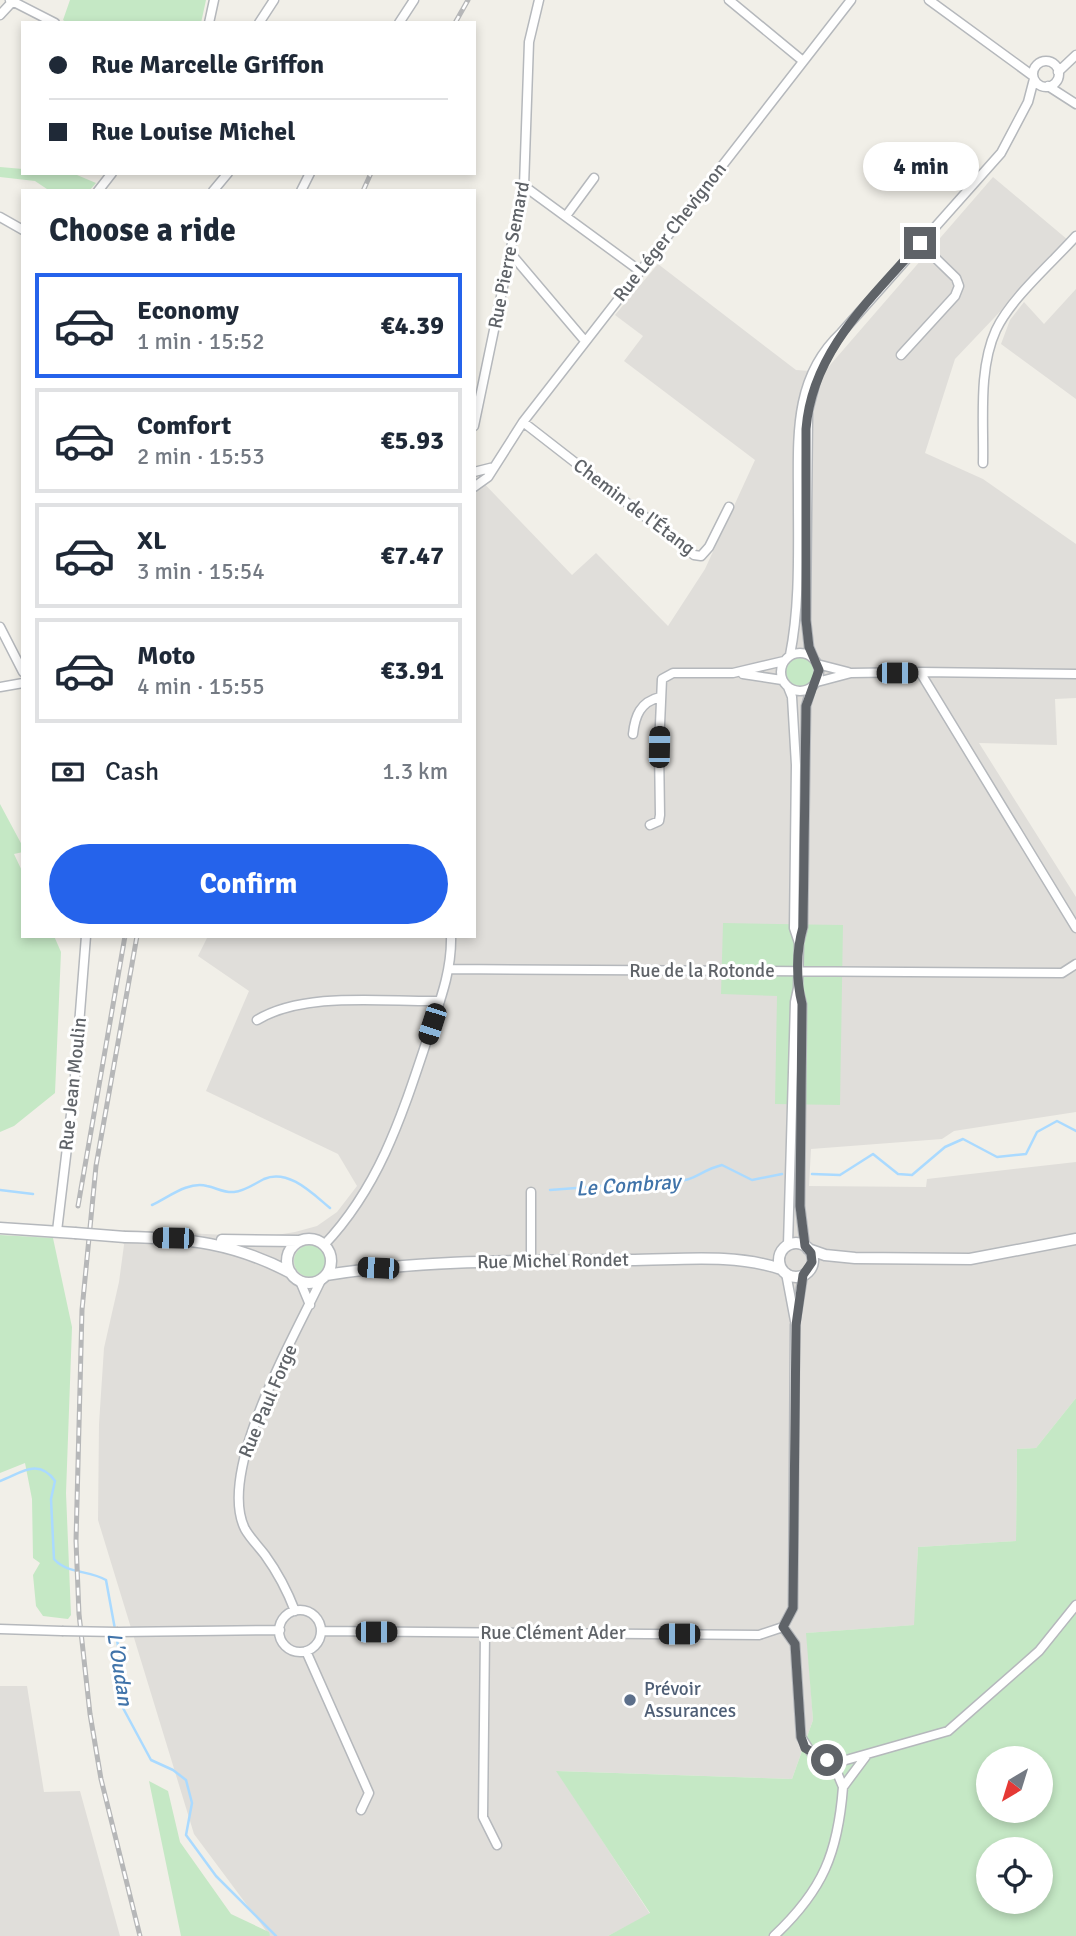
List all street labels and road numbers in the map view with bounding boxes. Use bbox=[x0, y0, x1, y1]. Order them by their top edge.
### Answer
street label: Rue Léger Chevignon bbox=[608, 158, 732, 306]
street label: Rue Pierre Semard bbox=[483, 179, 535, 331]
street label: Chemin de l'Étang bbox=[568, 453, 700, 561]
street label: Rue de la Rotonde bbox=[629, 959, 775, 983]
street label: Rue Jean Moulin bbox=[54, 1016, 92, 1152]
street label: Rue Michel Rondet bbox=[477, 1248, 629, 1274]
street label: Rue Paul Forge bbox=[233, 1341, 303, 1461]
street label: Rue Clément Ader bbox=[480, 1621, 626, 1645]

